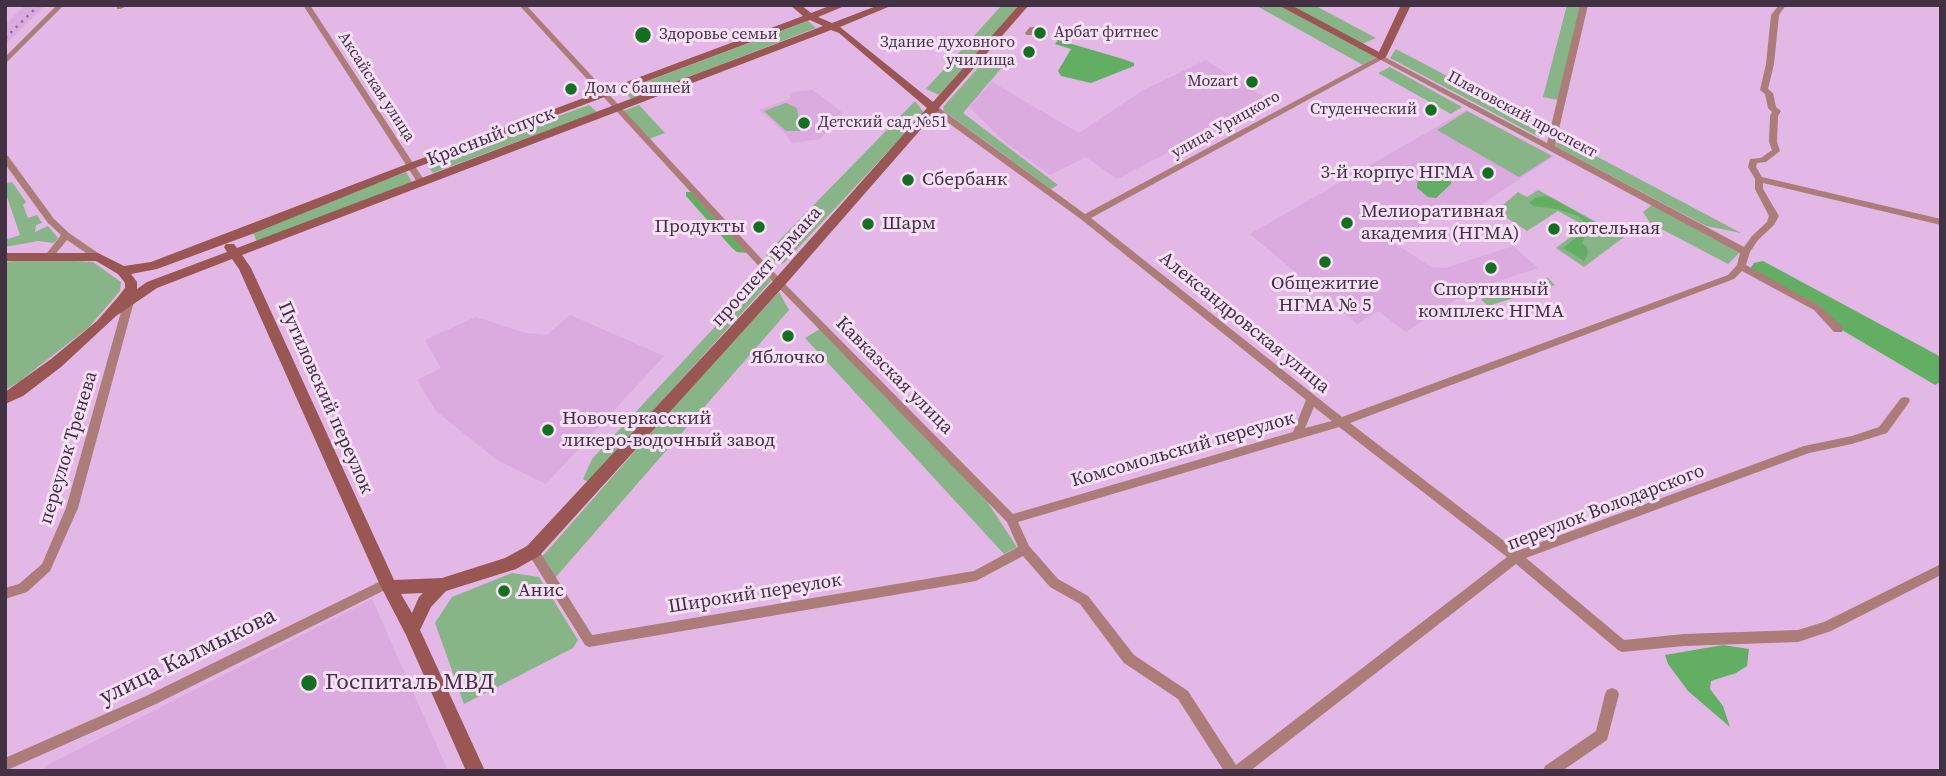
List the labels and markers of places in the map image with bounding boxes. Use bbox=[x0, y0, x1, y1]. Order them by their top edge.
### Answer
place label: Арбат фитнес bbox=[1054, 23, 1158, 43]
marker: Здоровье семьи bbox=[633, 25, 653, 45]
place label: Здоровье семьи bbox=[659, 25, 778, 45]
marker: Арбат фитнес bbox=[1032, 25, 1048, 41]
place label: Здание духовного училища bbox=[880, 33, 1015, 71]
marker: Здание духовного училища bbox=[1021, 44, 1037, 60]
place label: Mozart bbox=[1187, 72, 1238, 92]
marker: Mozart bbox=[1244, 74, 1260, 90]
place label: Дом с башней bbox=[585, 79, 691, 99]
marker: Дом с башней bbox=[563, 81, 579, 97]
place label: Студенческий bbox=[1310, 100, 1417, 120]
marker: Студенческий bbox=[1423, 102, 1439, 118]
place label: Детский сад №51 bbox=[818, 113, 947, 133]
marker: Детский сад №51 bbox=[796, 115, 812, 131]
place label: 3-й корпус НГМА bbox=[1321, 162, 1474, 184]
marker: 3-й корпус НГМА bbox=[1480, 165, 1496, 181]
place label: Сбербанк bbox=[922, 169, 1007, 191]
marker: Сбербанк bbox=[900, 172, 916, 188]
place label: Мелиоративная академия (НГМА) bbox=[1361, 201, 1520, 245]
place label: Шарм bbox=[882, 213, 936, 235]
marker: Мелиоративная академия (НГМА) bbox=[1339, 215, 1355, 231]
place label: Продукты bbox=[655, 216, 745, 238]
marker: Шарм bbox=[860, 216, 876, 232]
place label: котельная bbox=[1568, 218, 1660, 240]
marker: Продукты bbox=[751, 219, 767, 235]
marker: котельная bbox=[1546, 221, 1562, 237]
marker: Общежитие НГМА № 5 bbox=[1317, 254, 1333, 270]
marker: Спортивный комплекс НГМА bbox=[1483, 260, 1499, 276]
place label: Общежитие НГМА № 5 bbox=[1271, 273, 1379, 317]
place label: Спортивный комплекс НГМА bbox=[1418, 279, 1564, 323]
marker: Яблочко bbox=[780, 328, 796, 344]
place label: Яблочко bbox=[751, 347, 825, 369]
place label: Новочеркасский ликеро-водочный завод bbox=[562, 408, 775, 452]
marker: Новочеркасский ликеро-водочный завод bbox=[540, 422, 556, 438]
place label: Анис bbox=[518, 580, 564, 602]
marker: Анис bbox=[496, 583, 512, 599]
place label: Госпиталь МВД bbox=[325, 669, 494, 697]
marker: Госпиталь МВД bbox=[299, 673, 319, 693]

